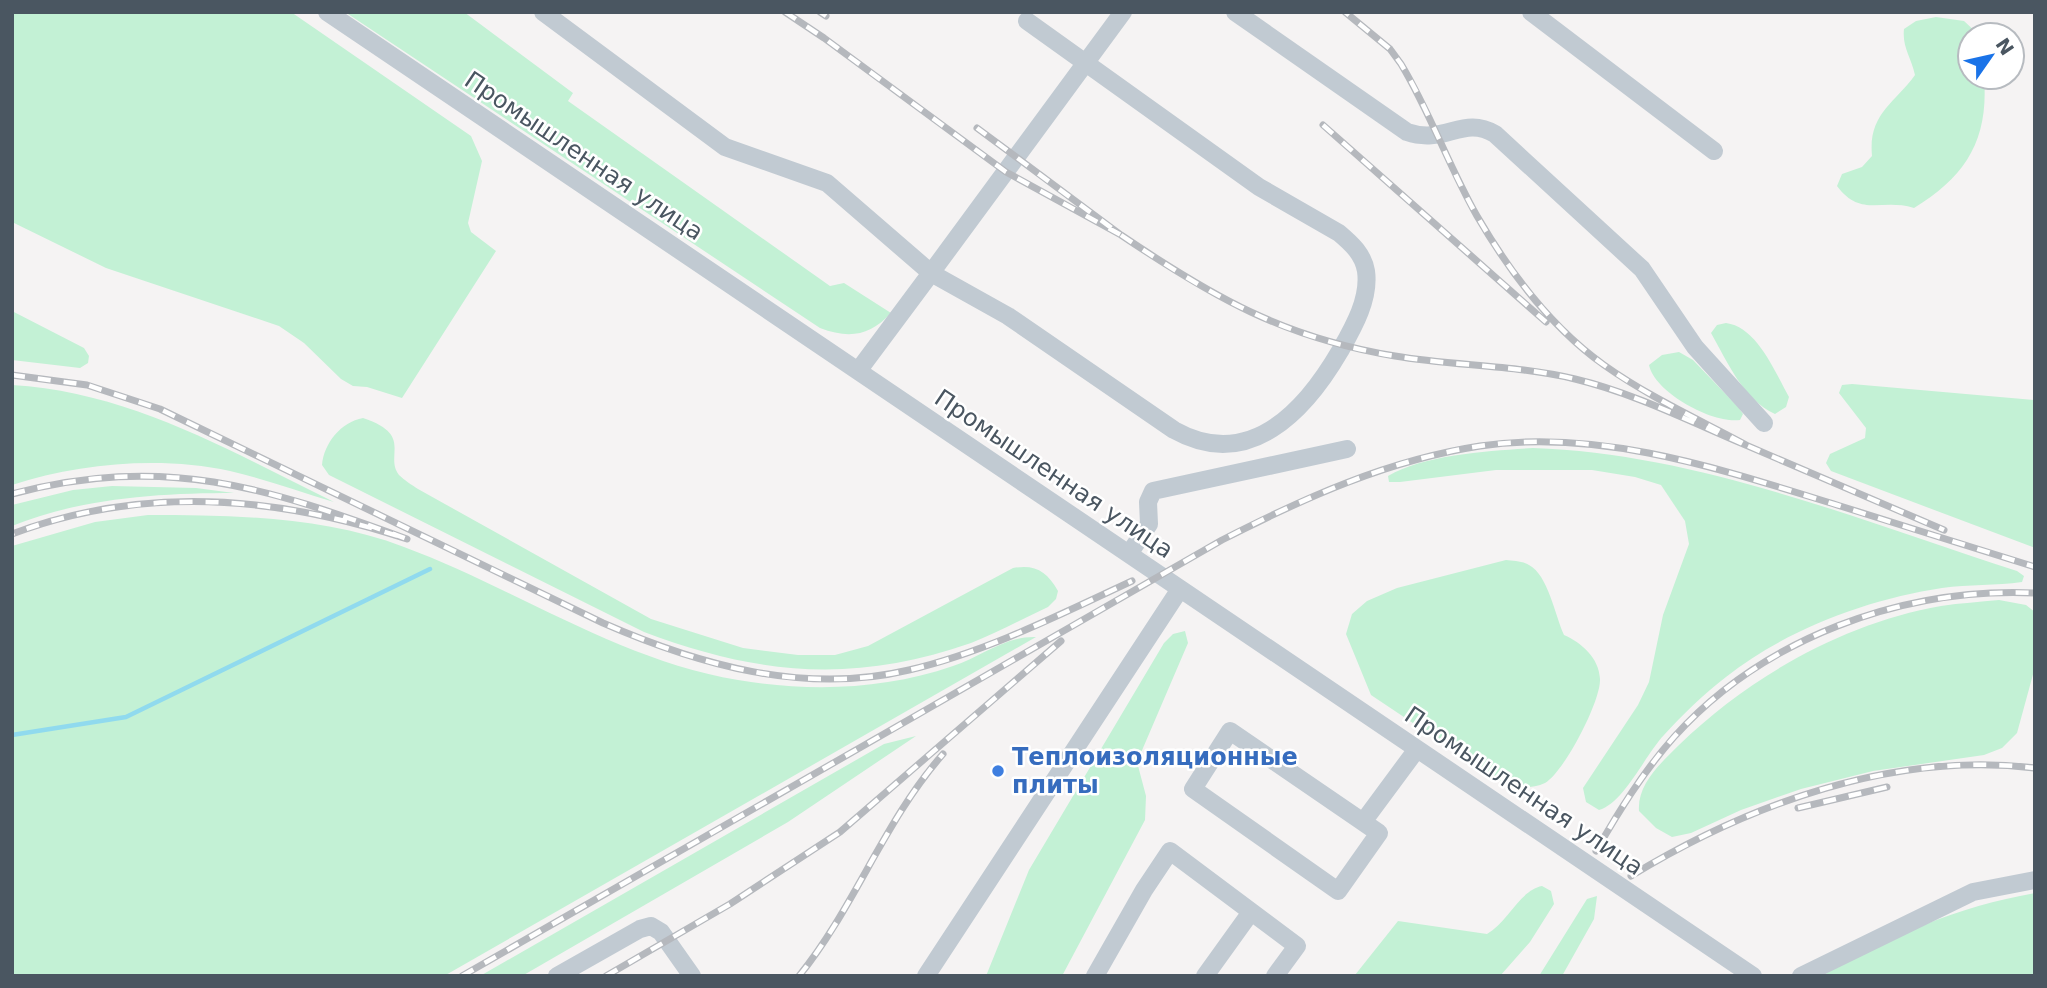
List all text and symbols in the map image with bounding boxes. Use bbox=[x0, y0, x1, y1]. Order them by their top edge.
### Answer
north arrow bbox=[1956, 21, 2026, 91]
text: N bbox=[1992, 34, 2019, 59]
street label: Промышленная улица bbox=[460, 66, 708, 246]
street label: Промышленная улица bbox=[930, 384, 1178, 564]
street label: Промышленная улица bbox=[1400, 701, 1648, 881]
place label: Теплоизоляционные плиты bbox=[1012, 743, 1298, 799]
marker: Теплоизоляционные плиты bbox=[990, 763, 1006, 779]

